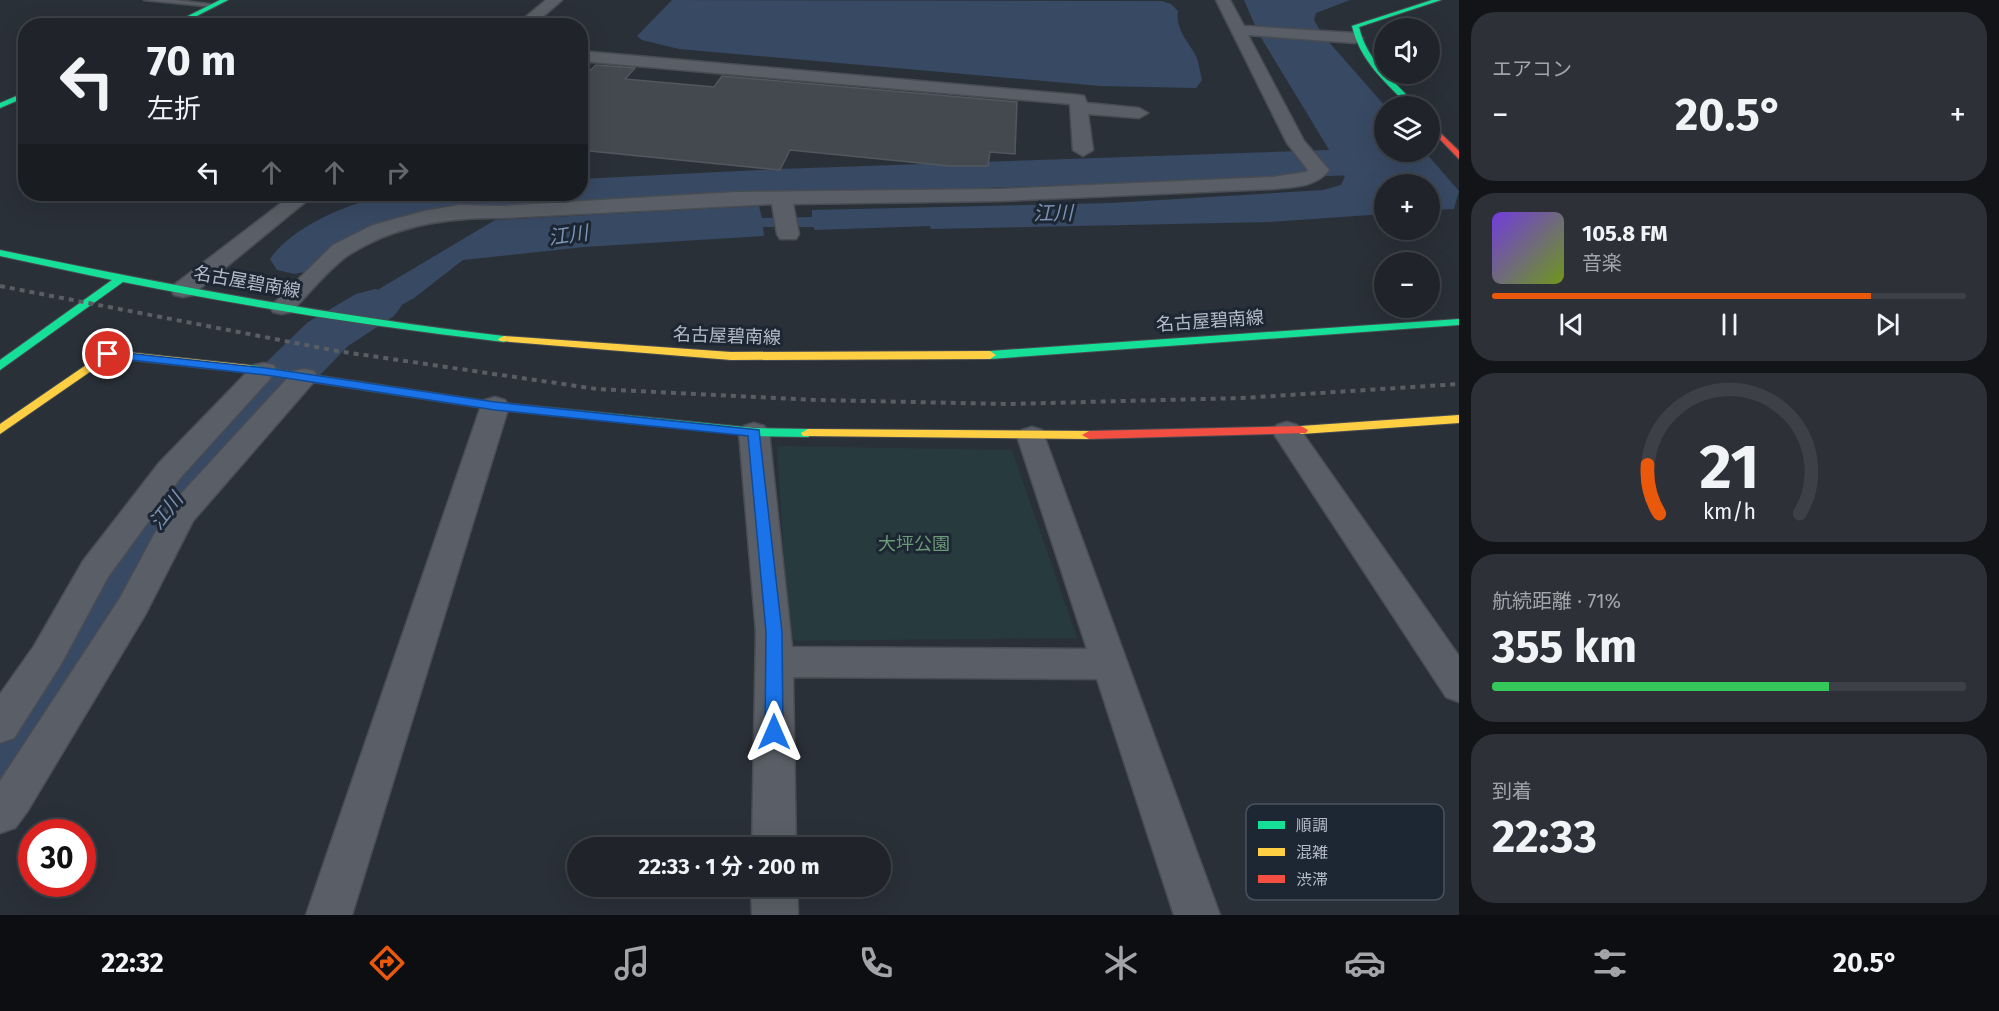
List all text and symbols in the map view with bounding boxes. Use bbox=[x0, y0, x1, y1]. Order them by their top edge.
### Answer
map controls bbox=[1374, 18, 1440, 318]
button: sound bbox=[1374, 18, 1440, 84]
text: 70 m bbox=[147, 36, 236, 86]
icon: left bbox=[48, 42, 126, 120]
text: エアコン bbox=[1492, 57, 1572, 81]
text: 20.5° bbox=[1675, 88, 1783, 142]
text: 左折 bbox=[147, 93, 201, 125]
text: − bbox=[1492, 95, 1509, 135]
text: + bbox=[1950, 95, 1966, 135]
button: layers bbox=[1374, 96, 1440, 162]
icon: left bbox=[192, 156, 225, 189]
icon: ahead bbox=[255, 156, 288, 189]
icon: ahead bbox=[318, 156, 351, 189]
icon: right bbox=[381, 156, 414, 189]
button: + bbox=[1374, 174, 1440, 240]
water label: 江川 bbox=[1033, 201, 1075, 225]
water label: 江川 bbox=[547, 220, 591, 250]
text: 105.8 FM bbox=[1582, 220, 1668, 247]
text: 音楽 bbox=[1582, 251, 1622, 275]
button: − bbox=[1374, 252, 1440, 318]
street label: 名古屋碧南線 bbox=[192, 262, 302, 302]
street label: 名古屋碧南線 bbox=[1155, 306, 1265, 336]
icon: previous bbox=[1555, 308, 1588, 341]
icon: pause bbox=[1713, 308, 1746, 341]
icon: next bbox=[1871, 308, 1904, 341]
street label: 名古屋碧南線 bbox=[673, 323, 781, 349]
pin bbox=[82, 328, 133, 379]
icon: arrive bbox=[91, 337, 124, 370]
text: 21 bbox=[1699, 431, 1759, 506]
water label: 江川 bbox=[144, 486, 189, 534]
text: km/h bbox=[1702, 500, 1756, 526]
park label: 大坪公園 bbox=[878, 533, 950, 555]
text: 航続距離 · 71% bbox=[1492, 589, 1621, 613]
text: 355 km bbox=[1492, 620, 1637, 674]
position arrow bbox=[742, 700, 806, 764]
text: 到着 bbox=[1492, 779, 1532, 803]
legend bbox=[1246, 804, 1444, 900]
text: 22:33 bbox=[1492, 810, 1597, 864]
text: 順調 bbox=[1296, 816, 1328, 835]
speed limit sign: 30 bbox=[18, 819, 96, 897]
text: 混雑 bbox=[1296, 843, 1328, 862]
text: 22:33 · 1 分 · 200 m bbox=[638, 853, 820, 880]
text: 渋滞 bbox=[1296, 870, 1328, 889]
icon: directions bbox=[366, 942, 408, 984]
icon: music bbox=[611, 942, 653, 984]
icon: phone bbox=[855, 942, 897, 984]
icon: climate bbox=[1100, 942, 1142, 984]
icon: car bbox=[1344, 942, 1386, 984]
icon: filters bbox=[1589, 942, 1631, 984]
text: 22:32 bbox=[101, 947, 164, 979]
text: 20.5° bbox=[1833, 947, 1898, 979]

